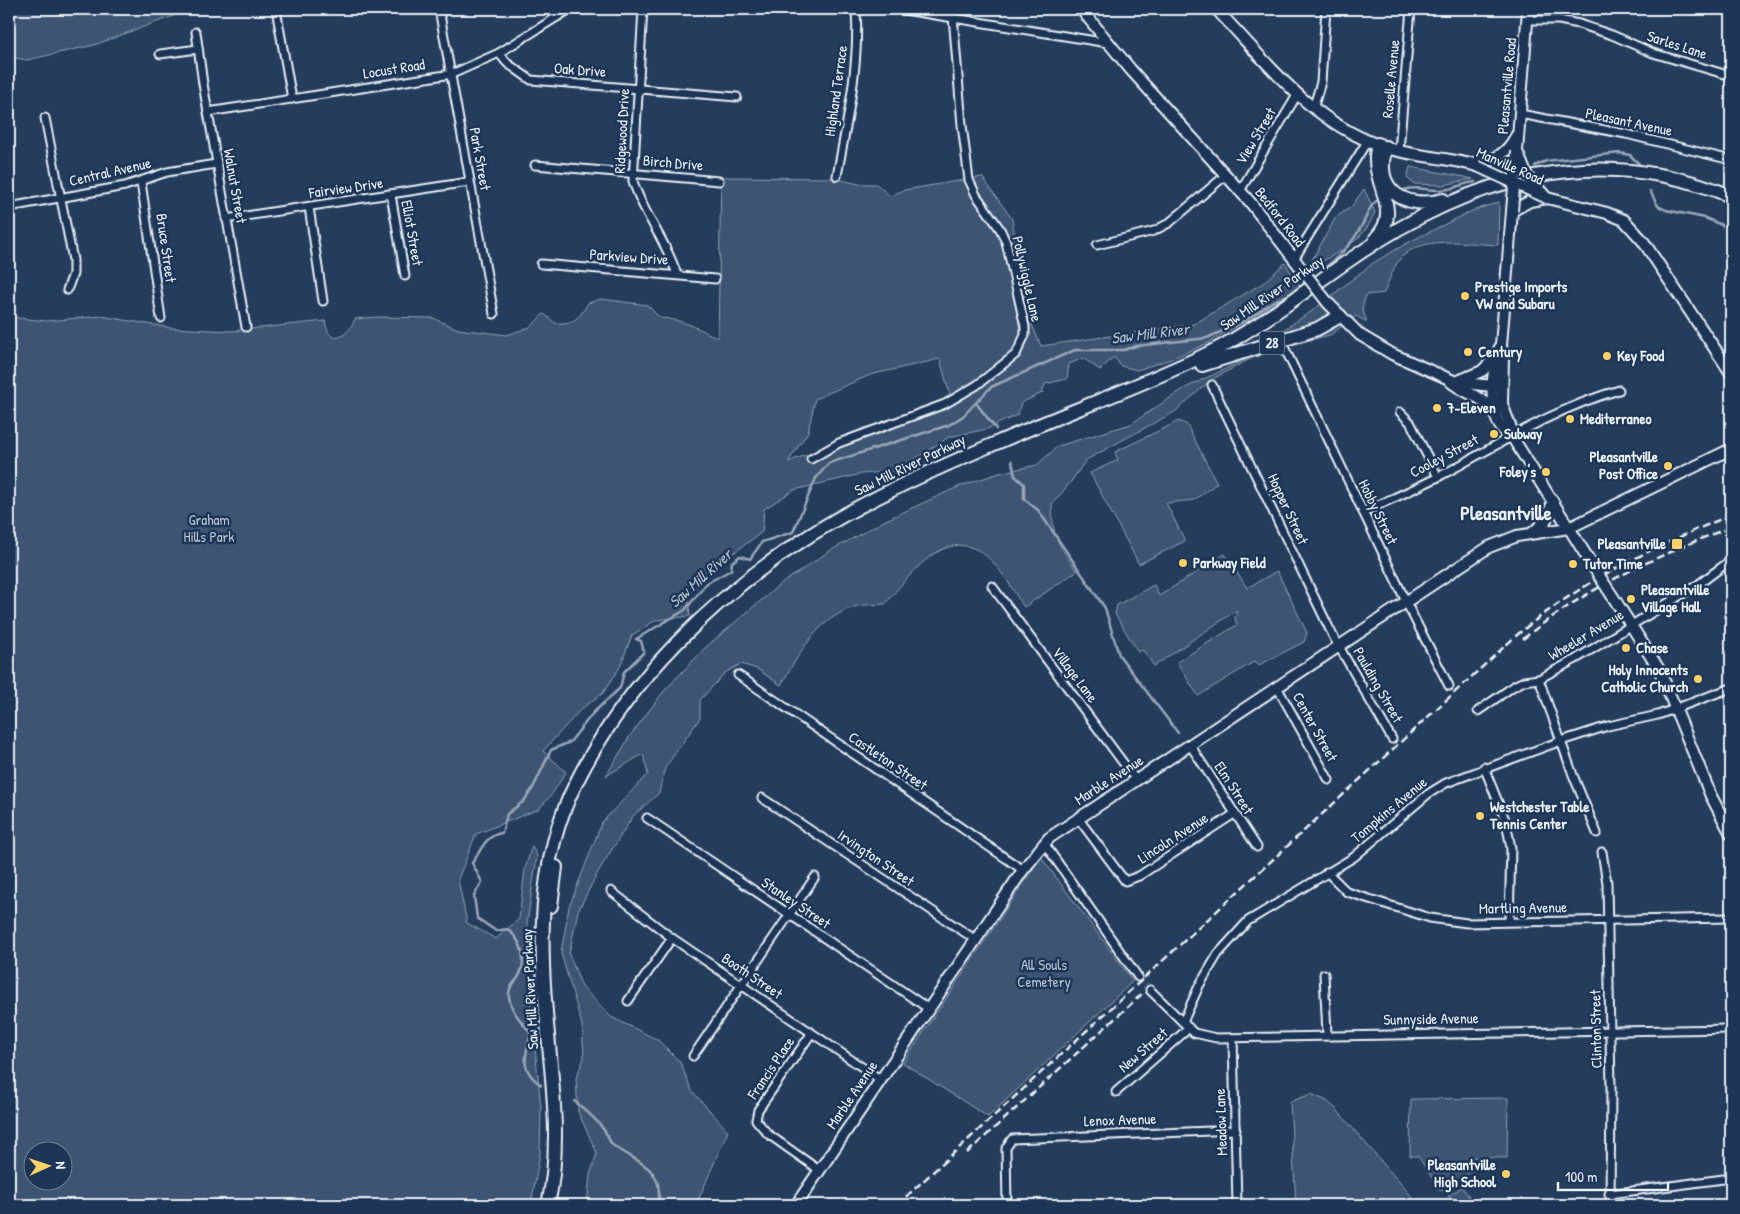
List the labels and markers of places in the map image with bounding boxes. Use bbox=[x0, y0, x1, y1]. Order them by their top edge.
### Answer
place label: Prestige Imports VW and Subaru bbox=[1475, 276, 1567, 314]
marker: Prestige Imports VW and Subaru bbox=[1459, 290, 1471, 302]
place label: Century bbox=[1478, 341, 1523, 363]
place label: Key Food bbox=[1617, 345, 1664, 367]
marker: Century bbox=[1462, 346, 1474, 358]
marker: Key Food bbox=[1601, 350, 1613, 362]
place label: 7-Eleven bbox=[1446, 397, 1496, 418]
marker: 7-Eleven bbox=[1431, 402, 1443, 414]
place label: Mediterraneo bbox=[1580, 408, 1651, 429]
marker: Mediterraneo bbox=[1564, 413, 1576, 425]
place label: Subway bbox=[1504, 423, 1543, 445]
marker: Subway bbox=[1488, 428, 1500, 440]
place label: Pleasantville Post Office bbox=[1590, 446, 1658, 484]
marker: Pleasantville Post Office bbox=[1662, 460, 1674, 472]
place label: Foley's bbox=[1499, 461, 1536, 483]
marker: Foley's bbox=[1540, 466, 1552, 478]
place label: Pleasantville bbox=[1598, 533, 1666, 554]
marker: Pleasantville bbox=[1670, 537, 1684, 551]
place label: Parkway Field bbox=[1193, 552, 1266, 574]
place label: Tutor Time bbox=[1582, 553, 1643, 574]
marker: Parkway Field bbox=[1177, 557, 1189, 569]
marker: Tutor Time bbox=[1567, 558, 1579, 570]
place label: Pleasantville Village Hall bbox=[1641, 579, 1709, 618]
marker: Pleasantville Village Hall bbox=[1625, 593, 1637, 605]
place label: Chase bbox=[1636, 637, 1668, 658]
marker: Chase bbox=[1620, 642, 1632, 654]
place label: Holy Innocents Catholic Church bbox=[1601, 659, 1689, 697]
marker: Holy Innocents Catholic Church bbox=[1692, 673, 1704, 685]
place label: Westchester Table Tennis Center bbox=[1489, 796, 1589, 834]
marker: Westchester Table Tennis Center bbox=[1474, 810, 1486, 822]
place label: Pleasantville High School bbox=[1428, 1154, 1497, 1193]
marker: Pleasantville High School bbox=[1500, 1168, 1512, 1180]

